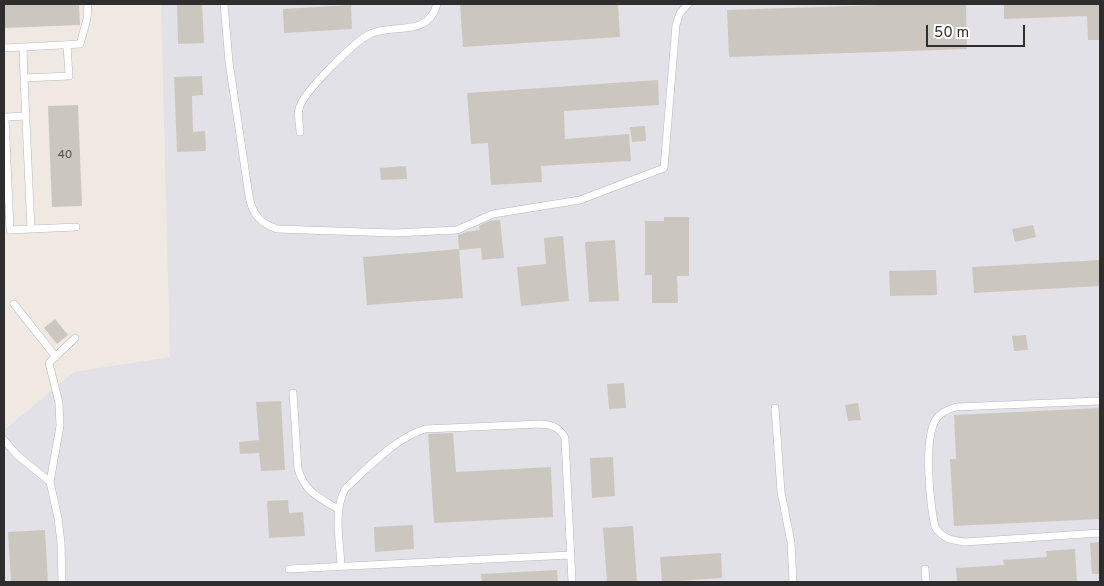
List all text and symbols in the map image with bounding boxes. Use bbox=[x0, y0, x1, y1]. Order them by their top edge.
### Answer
scale bar bbox=[929, 15, 1028, 47]
text: 50 m bbox=[934, 24, 969, 43]
house number: 40 bbox=[57, 149, 73, 163]

